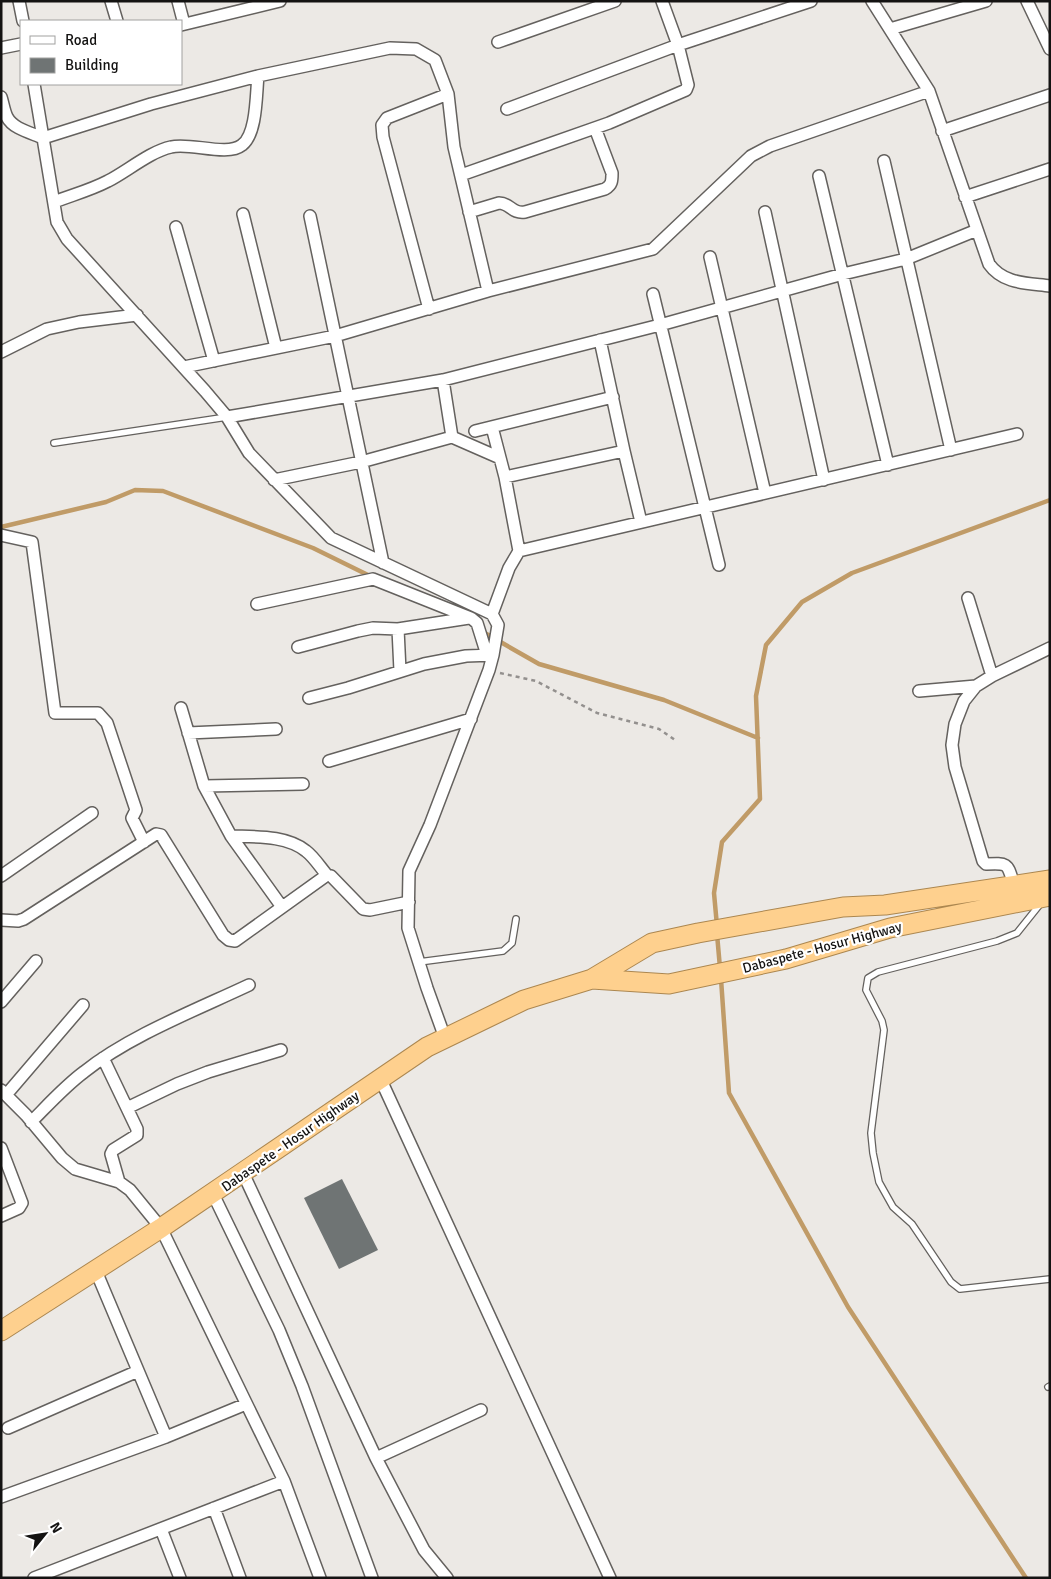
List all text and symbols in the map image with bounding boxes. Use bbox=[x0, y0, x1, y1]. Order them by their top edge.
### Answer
legend bbox=[20, 20, 182, 85]
text: Road bbox=[65, 31, 97, 49]
text: Building bbox=[65, 56, 119, 74]
street label: Dabaspete - Hosur Highway bbox=[741, 918, 904, 977]
street label: Dabaspete - Hosur Highway bbox=[218, 1087, 363, 1195]
north arrow bbox=[20, 1509, 70, 1559]
text: N bbox=[46, 1519, 66, 1536]

